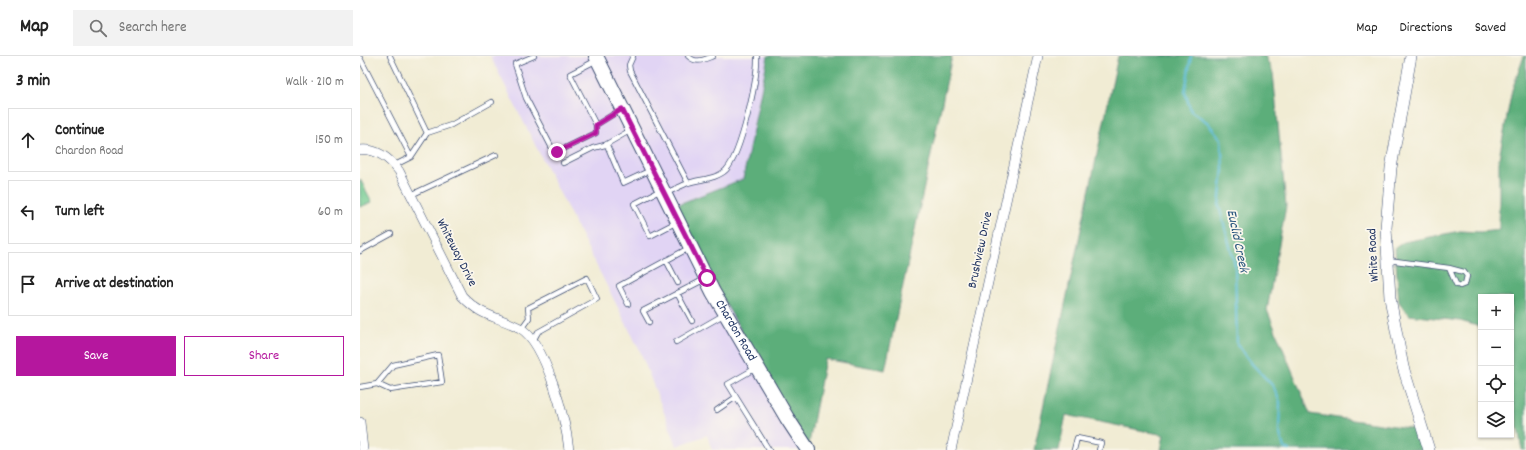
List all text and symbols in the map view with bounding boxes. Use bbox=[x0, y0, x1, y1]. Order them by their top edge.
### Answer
search box bbox=[73, 10, 353, 46]
text: Map bbox=[20, 14, 49, 41]
icon: search bbox=[87, 17, 109, 39]
text: Search here bbox=[119, 17, 187, 39]
text: Map bbox=[1356, 18, 1378, 38]
text: Directions bbox=[1400, 18, 1453, 38]
text: Saved bbox=[1475, 18, 1506, 38]
text: 3 min bbox=[16, 70, 50, 94]
text: Walk · 210 m bbox=[286, 73, 344, 92]
text: Continue bbox=[55, 120, 104, 142]
icon: ahead bbox=[17, 129, 39, 151]
text: 150 m bbox=[315, 131, 343, 150]
text: Chardon Road bbox=[55, 142, 123, 161]
route end bbox=[548, 143, 566, 161]
icon: left bbox=[17, 201, 39, 223]
text: Turn left bbox=[55, 201, 104, 223]
text: 60 m bbox=[318, 203, 343, 222]
water label: Euclid Creek bbox=[1221, 208, 1254, 276]
street label: Brushview Drive bbox=[964, 210, 998, 290]
street label: Whiteway Drive bbox=[431, 216, 481, 291]
street label: White Road bbox=[1363, 228, 1385, 282]
route start bbox=[698, 269, 716, 287]
icon: arrive bbox=[17, 273, 39, 295]
text: Arrive at destination bbox=[55, 273, 173, 295]
map controls bbox=[1478, 294, 1514, 438]
button: + bbox=[1478, 294, 1514, 330]
street label: Chardon Road bbox=[710, 296, 761, 365]
button: − bbox=[1478, 330, 1514, 366]
button: Save bbox=[16, 336, 176, 376]
button: Share bbox=[184, 336, 344, 376]
button: locate bbox=[1478, 366, 1514, 402]
button: layers bbox=[1478, 402, 1514, 438]

